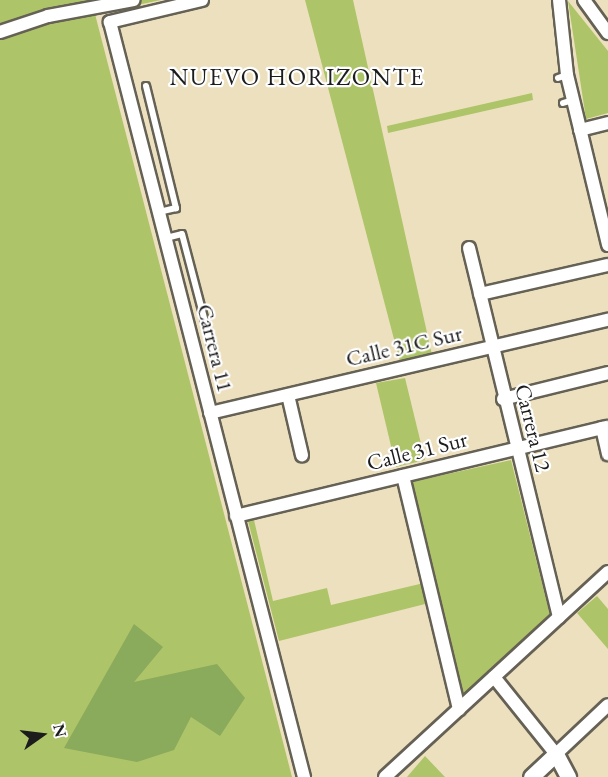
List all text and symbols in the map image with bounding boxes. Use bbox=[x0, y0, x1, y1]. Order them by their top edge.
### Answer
district label: NUEVO HORIZONTE bbox=[169, 63, 425, 91]
street label: Carrera 11 bbox=[191, 301, 239, 395]
street label: Calle 31C Sur bbox=[343, 320, 465, 372]
street label: Carrera 12 bbox=[509, 381, 557, 475]
street label: Calle 31 Sur bbox=[364, 426, 470, 476]
north arrow bbox=[12, 705, 72, 765]
text: N bbox=[48, 722, 72, 739]

